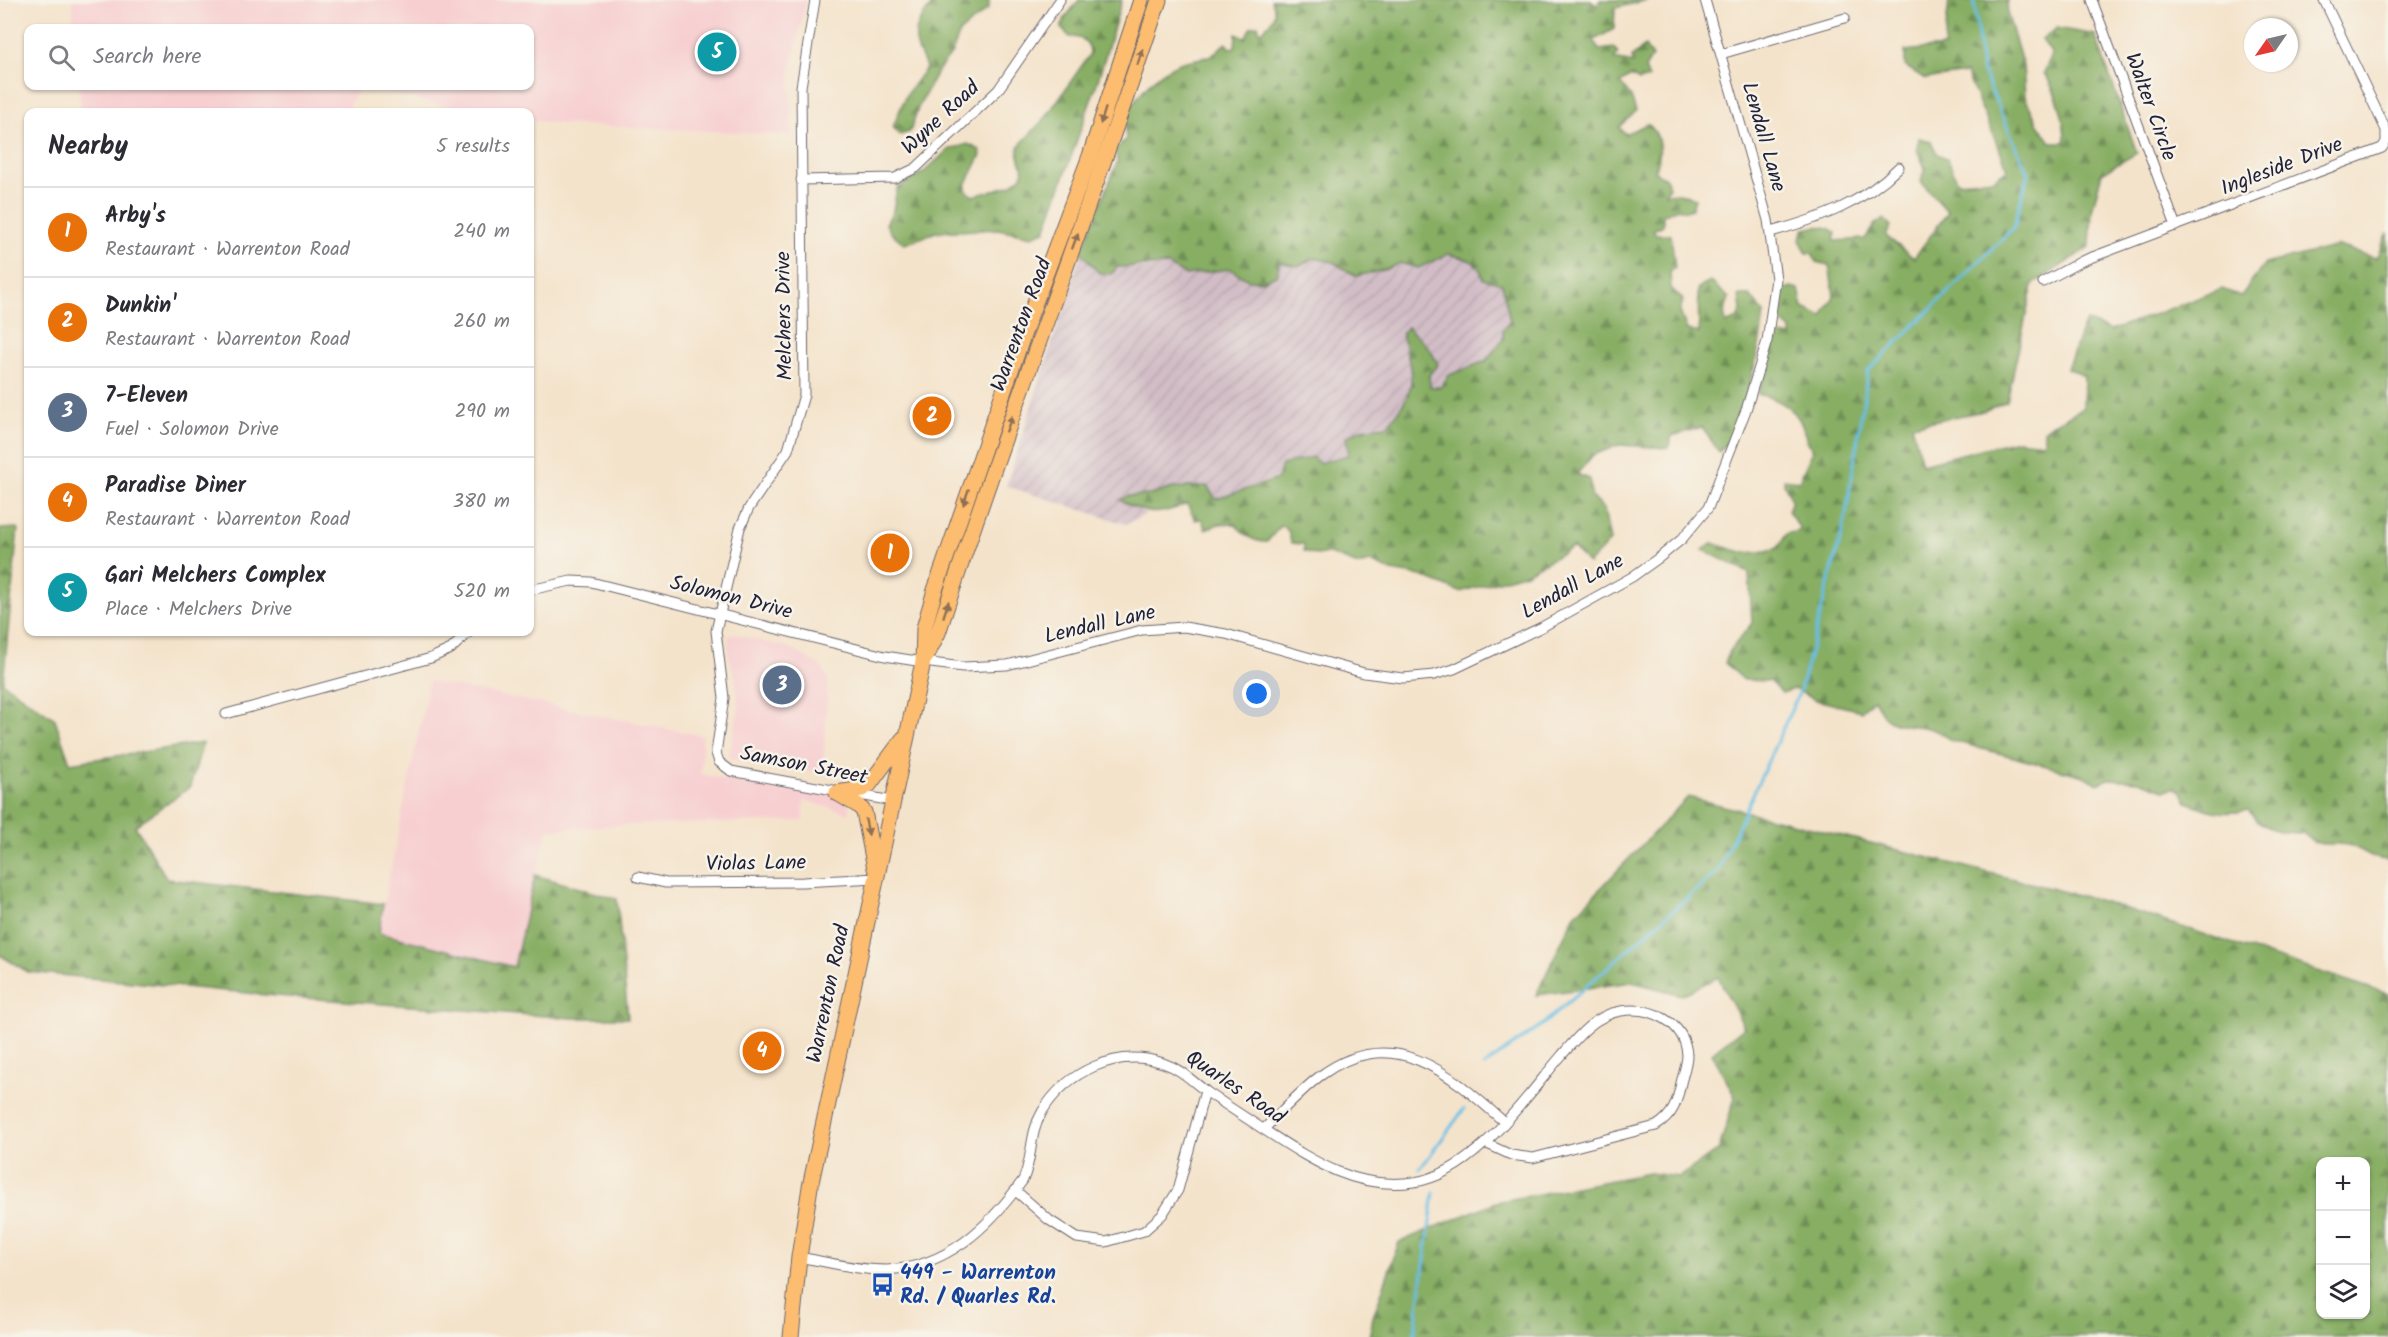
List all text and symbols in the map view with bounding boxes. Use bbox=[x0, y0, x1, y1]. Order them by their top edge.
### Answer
north arrow bbox=[2244, 18, 2298, 72]
search box bbox=[24, 24, 534, 90]
pin: 5 bbox=[698, 29, 736, 74]
text: Search here bbox=[93, 40, 201, 75]
icon: search bbox=[45, 41, 78, 74]
one-way arrow bbox=[1136, 48, 1146, 66]
street label: Walter Circle bbox=[2115, 48, 2185, 166]
street label: Wyne Road bbox=[894, 72, 988, 163]
street label: Lendall Lane bbox=[1732, 78, 1795, 196]
one-way arrow bbox=[1098, 107, 1108, 125]
text: Nearby bbox=[48, 126, 128, 168]
street label: Ingleside Drive bbox=[2216, 128, 2348, 205]
text: 5 results bbox=[436, 131, 510, 163]
text: Arby's bbox=[105, 199, 166, 234]
text: 1 bbox=[64, 216, 71, 248]
text: 240 m bbox=[453, 216, 510, 248]
one-way arrow bbox=[1071, 232, 1080, 250]
text: Restaurant · Warrenton Road bbox=[105, 234, 350, 266]
street label: Melchers Drive bbox=[767, 251, 803, 381]
street label: Warrenton Road bbox=[983, 253, 1062, 397]
text: Dunkin' bbox=[105, 289, 176, 324]
text: 2 bbox=[62, 306, 73, 338]
text: 260 m bbox=[453, 306, 510, 338]
text: Restaurant · Warrenton Road bbox=[105, 324, 350, 356]
text: 7-Eleven bbox=[105, 379, 188, 414]
pin: 2 bbox=[912, 394, 952, 438]
text: 3 bbox=[62, 396, 73, 428]
text: 290 m bbox=[455, 396, 510, 428]
text: Fuel · Solomon Drive bbox=[105, 414, 279, 446]
one-way arrow bbox=[1004, 415, 1014, 433]
text: Paradise Diner bbox=[105, 469, 246, 504]
text: 4 bbox=[62, 486, 73, 518]
text: 380 m bbox=[453, 486, 510, 518]
one-way arrow bbox=[961, 488, 971, 506]
text: Restaurant · Warrenton Road bbox=[105, 504, 350, 536]
pin: 1 bbox=[870, 530, 910, 576]
street label: Lendall Lane bbox=[1516, 545, 1631, 629]
text: Gari Melchers Complex bbox=[105, 559, 326, 594]
street label: Solomon Drive bbox=[666, 567, 796, 629]
text: 5 bbox=[62, 576, 73, 608]
text: 520 m bbox=[454, 576, 510, 608]
text: Place · Melchers Drive bbox=[105, 594, 292, 626]
street label: Lendall Lane bbox=[1041, 596, 1159, 654]
one-way arrow bbox=[941, 600, 951, 618]
pin: 3 bbox=[762, 662, 802, 708]
your location bbox=[1242, 679, 1271, 708]
street label: Samson Street bbox=[738, 737, 871, 795]
one-way arrow bbox=[863, 817, 872, 836]
street label: Violas Lane bbox=[706, 847, 807, 881]
street label: Warrenton Road bbox=[798, 922, 860, 1066]
pin: 4 bbox=[742, 1028, 782, 1074]
street label: Quarles Road bbox=[1178, 1042, 1292, 1134]
map controls bbox=[2316, 1157, 2370, 1319]
button: + bbox=[2316, 1157, 2370, 1211]
button: − bbox=[2316, 1211, 2370, 1265]
place label: 449 - Warrenton Rd. / Quarles Rd. bbox=[900, 1257, 1056, 1314]
button: layers bbox=[2316, 1265, 2370, 1319]
bus stop icon: 449 - Warrenton Rd. / Quarles Rd. bbox=[869, 1272, 895, 1298]

